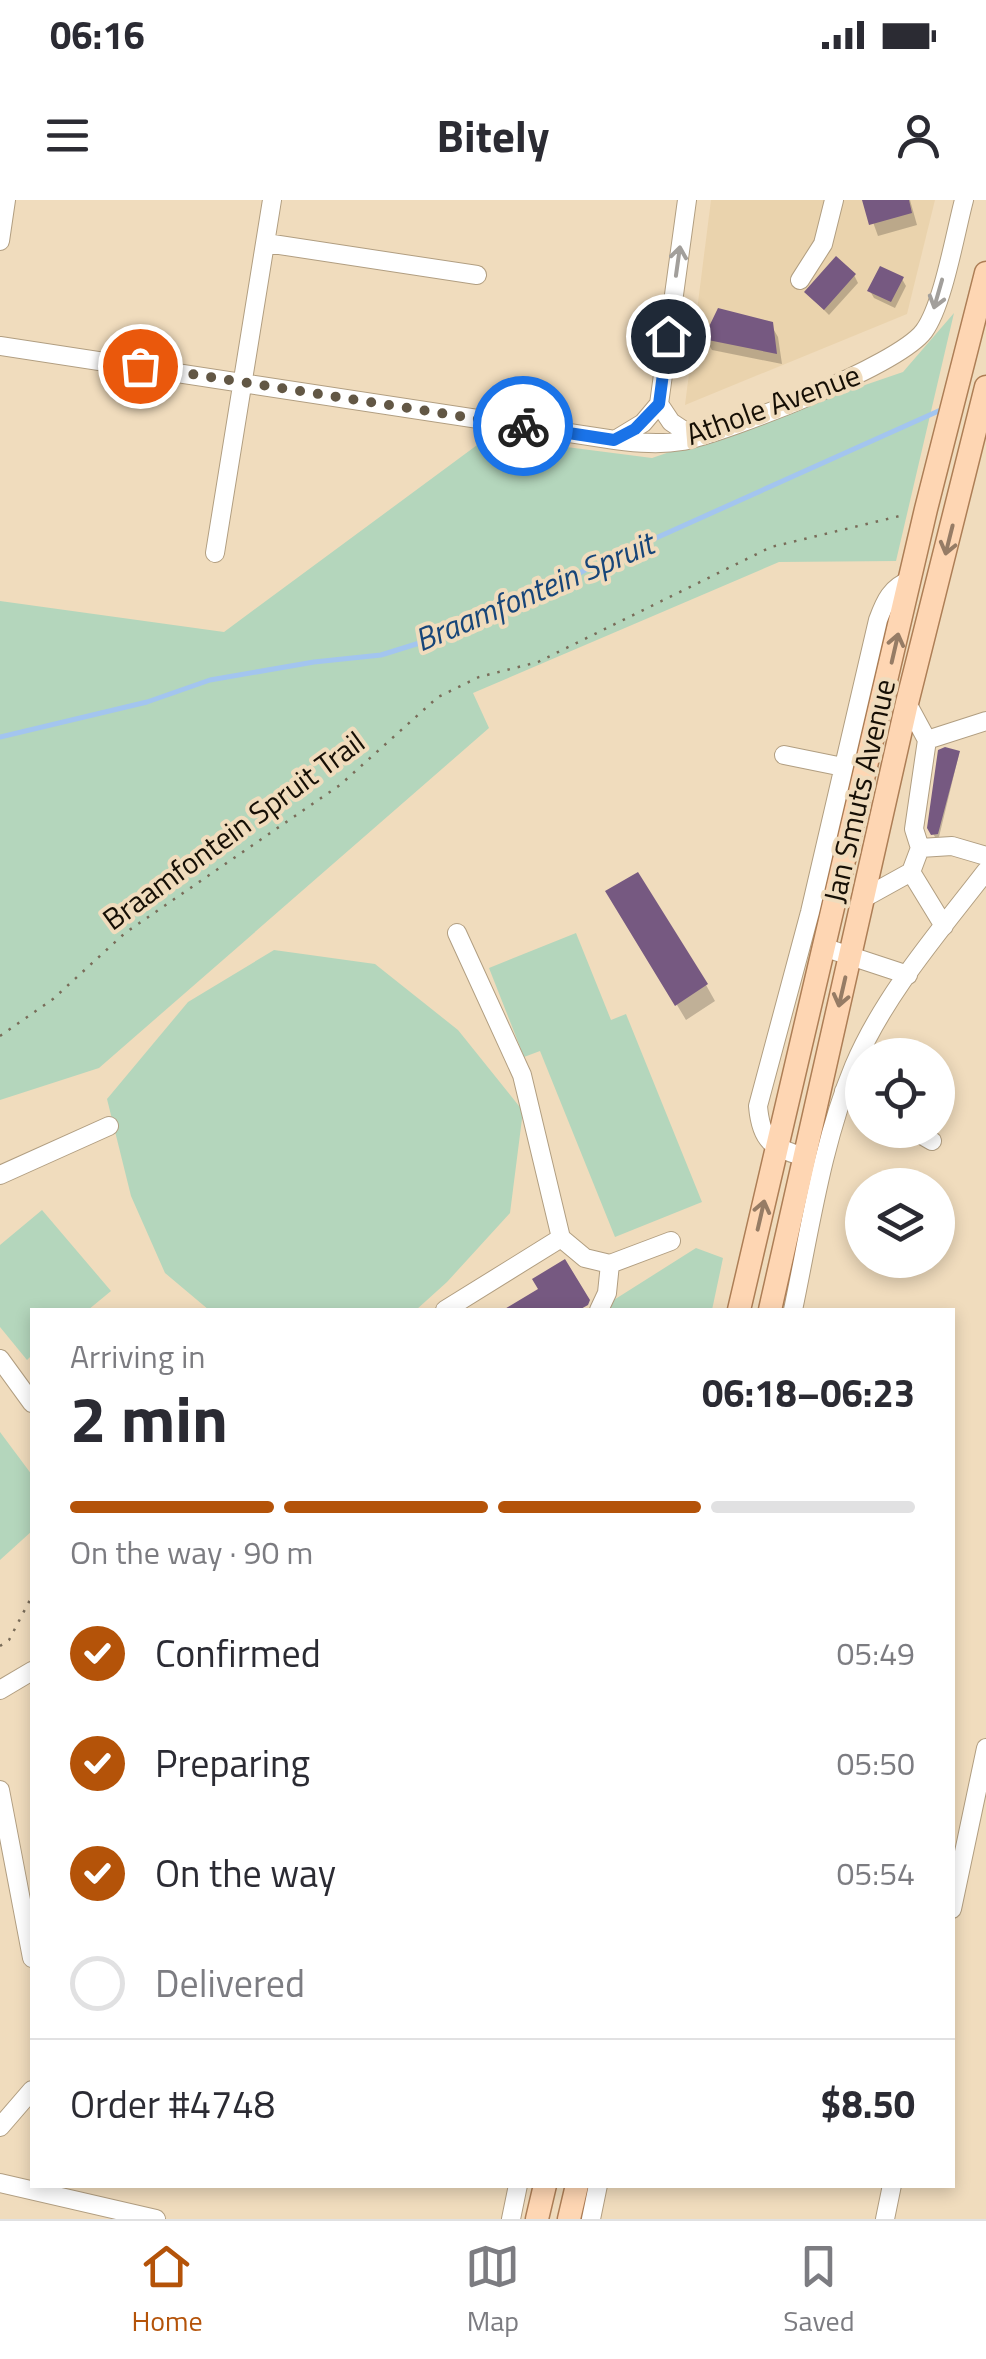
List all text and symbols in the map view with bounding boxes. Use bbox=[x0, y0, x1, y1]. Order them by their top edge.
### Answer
text: 06:16 bbox=[50, 6, 145, 64]
text: Bitely bbox=[437, 101, 550, 169]
icon: menu bbox=[40, 108, 95, 163]
icon: person bbox=[891, 108, 946, 163]
one-way arrow bbox=[670, 246, 688, 278]
one-way arrow bbox=[928, 278, 946, 309]
pin bbox=[626, 294, 711, 379]
icon: home bbox=[641, 309, 696, 364]
pin bbox=[98, 324, 183, 409]
icon: bag bbox=[113, 339, 168, 394]
street label: Athole Avenue bbox=[679, 351, 866, 457]
courier bbox=[473, 376, 573, 476]
icon: bike bbox=[496, 399, 551, 454]
water label: Braamfontein Spruit bbox=[407, 518, 664, 663]
one-way arrow bbox=[939, 523, 957, 555]
one-way arrow bbox=[886, 633, 905, 664]
street label: Jan Smuts Avenue bbox=[811, 674, 907, 907]
street label: Braamfontein Spruit Trail bbox=[93, 719, 374, 941]
one-way arrow bbox=[832, 976, 850, 1008]
map controls bbox=[845, 1038, 955, 1278]
button: locate bbox=[845, 1038, 955, 1148]
button: layers bbox=[845, 1168, 955, 1278]
one-way arrow bbox=[753, 1200, 771, 1232]
text: Arriving in bbox=[70, 1332, 206, 1380]
text: 06:18–06:23 bbox=[702, 1364, 915, 1422]
text: 2 min bbox=[70, 1368, 228, 1467]
text: On the way · 90 m bbox=[70, 1528, 313, 1576]
text: Confirmed bbox=[155, 1624, 321, 1682]
icon: check bbox=[70, 1626, 125, 1681]
text: 05:49 bbox=[836, 1629, 915, 1677]
text: Preparing bbox=[155, 1734, 310, 1792]
icon: check bbox=[70, 1736, 125, 1791]
text: 05:50 bbox=[836, 1739, 915, 1787]
text: On the way bbox=[155, 1844, 336, 1902]
icon: check bbox=[70, 1846, 125, 1901]
text: 05:54 bbox=[836, 1849, 915, 1897]
text: Delivered bbox=[155, 1954, 305, 2012]
text: Order #4748 bbox=[70, 2075, 275, 2133]
text: $8.50 bbox=[820, 2075, 915, 2133]
tab: Home bbox=[131, 2239, 203, 2342]
tab: Map bbox=[465, 2239, 520, 2342]
tab: Saved bbox=[783, 2239, 855, 2342]

